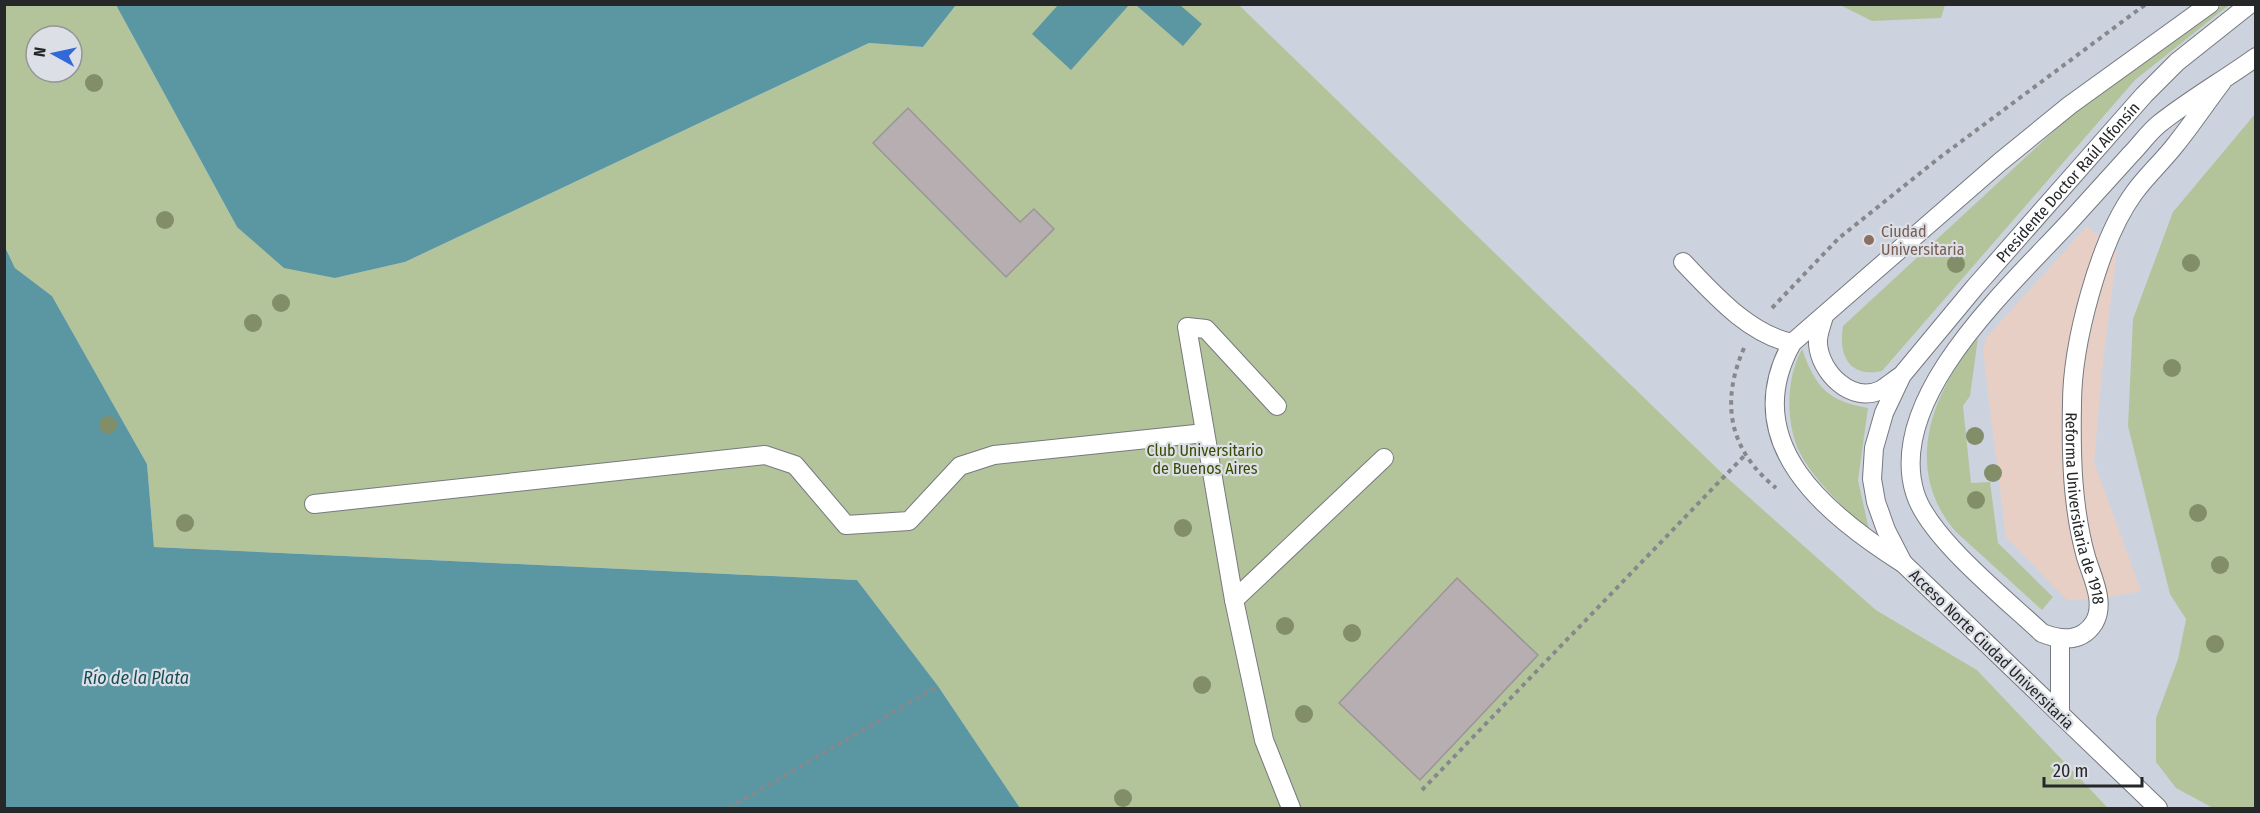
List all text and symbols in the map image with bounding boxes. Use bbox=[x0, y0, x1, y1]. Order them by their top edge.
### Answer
north arrow bbox=[24, 24, 84, 84]
text: N bbox=[30, 46, 50, 58]
street label: Presidente Doctor Raúl Alfonsín bbox=[1992, 98, 2143, 266]
place label: Ciudad Universitaria bbox=[1881, 222, 1965, 259]
marker: Ciudad Universitaria bbox=[1862, 233, 1876, 247]
street label: Reforma Universitaria de 1918 bbox=[2062, 412, 2108, 605]
park label: Club Universitario de Buenos Aires bbox=[1147, 441, 1263, 478]
street label: Acceso Norte Ciudad Universitaria bbox=[1905, 566, 2078, 733]
water label: Río de la Plata bbox=[83, 667, 189, 689]
scale bar bbox=[2044, 750, 2142, 788]
text: 20 m bbox=[2053, 760, 2088, 782]

